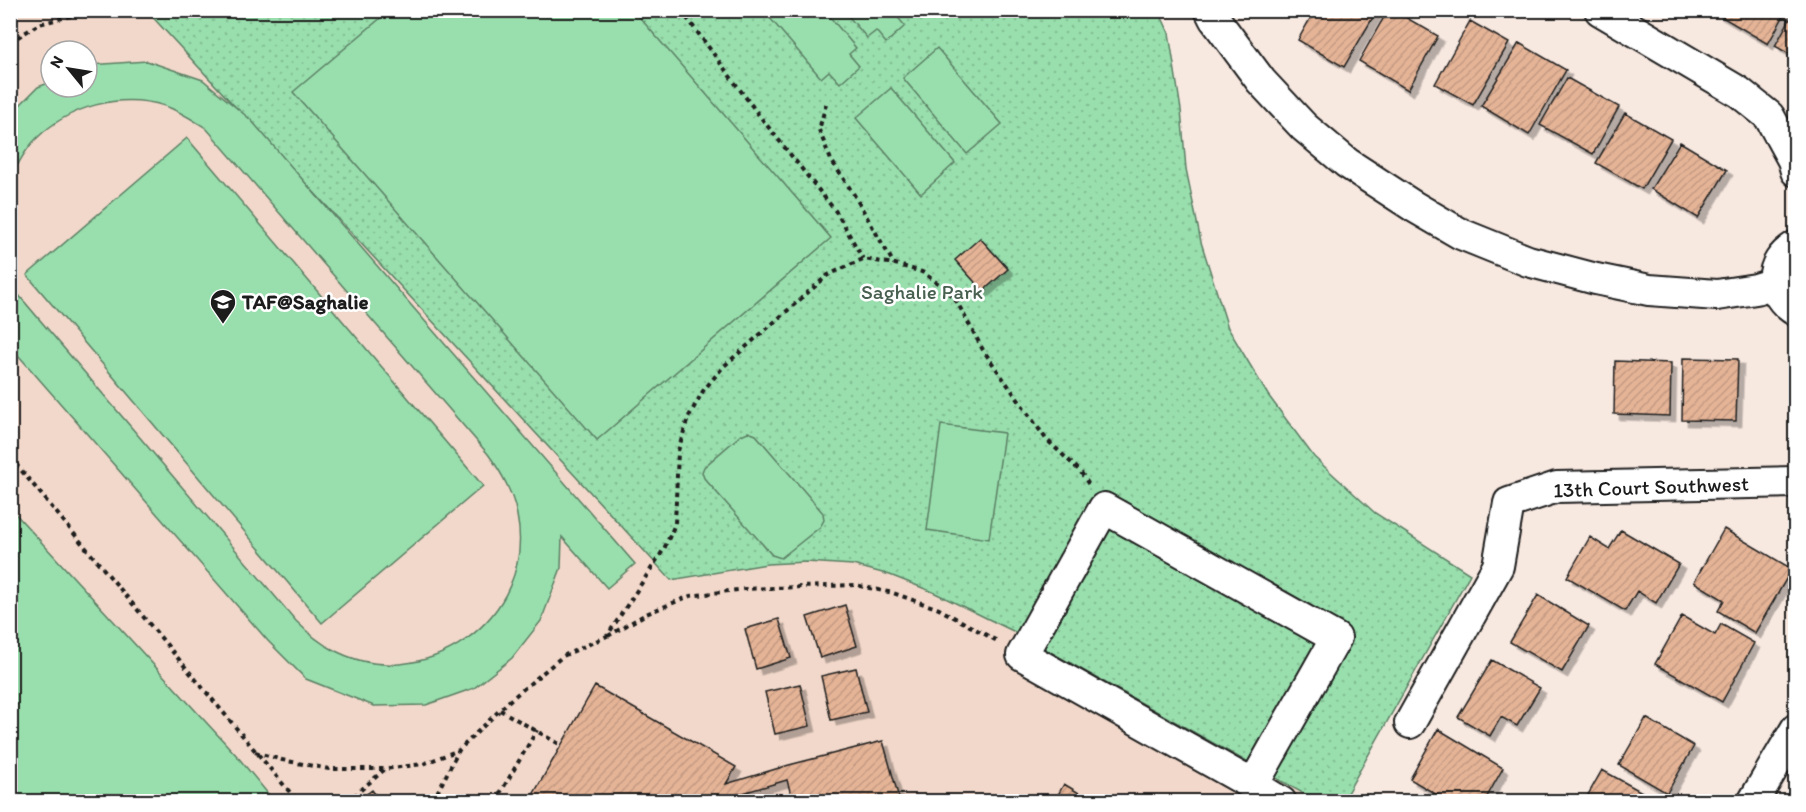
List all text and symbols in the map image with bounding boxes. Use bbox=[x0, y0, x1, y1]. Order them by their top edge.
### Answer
north arrow bbox=[39, 39, 99, 99]
text: N bbox=[46, 52, 67, 71]
park label: Saghalie Park bbox=[861, 279, 983, 304]
school or university icon: TAF@Saghalie bbox=[208, 287, 238, 325]
place label: TAF@Saghalie bbox=[241, 289, 369, 315]
street label: 13th Court Southwest bbox=[1553, 471, 1749, 502]

